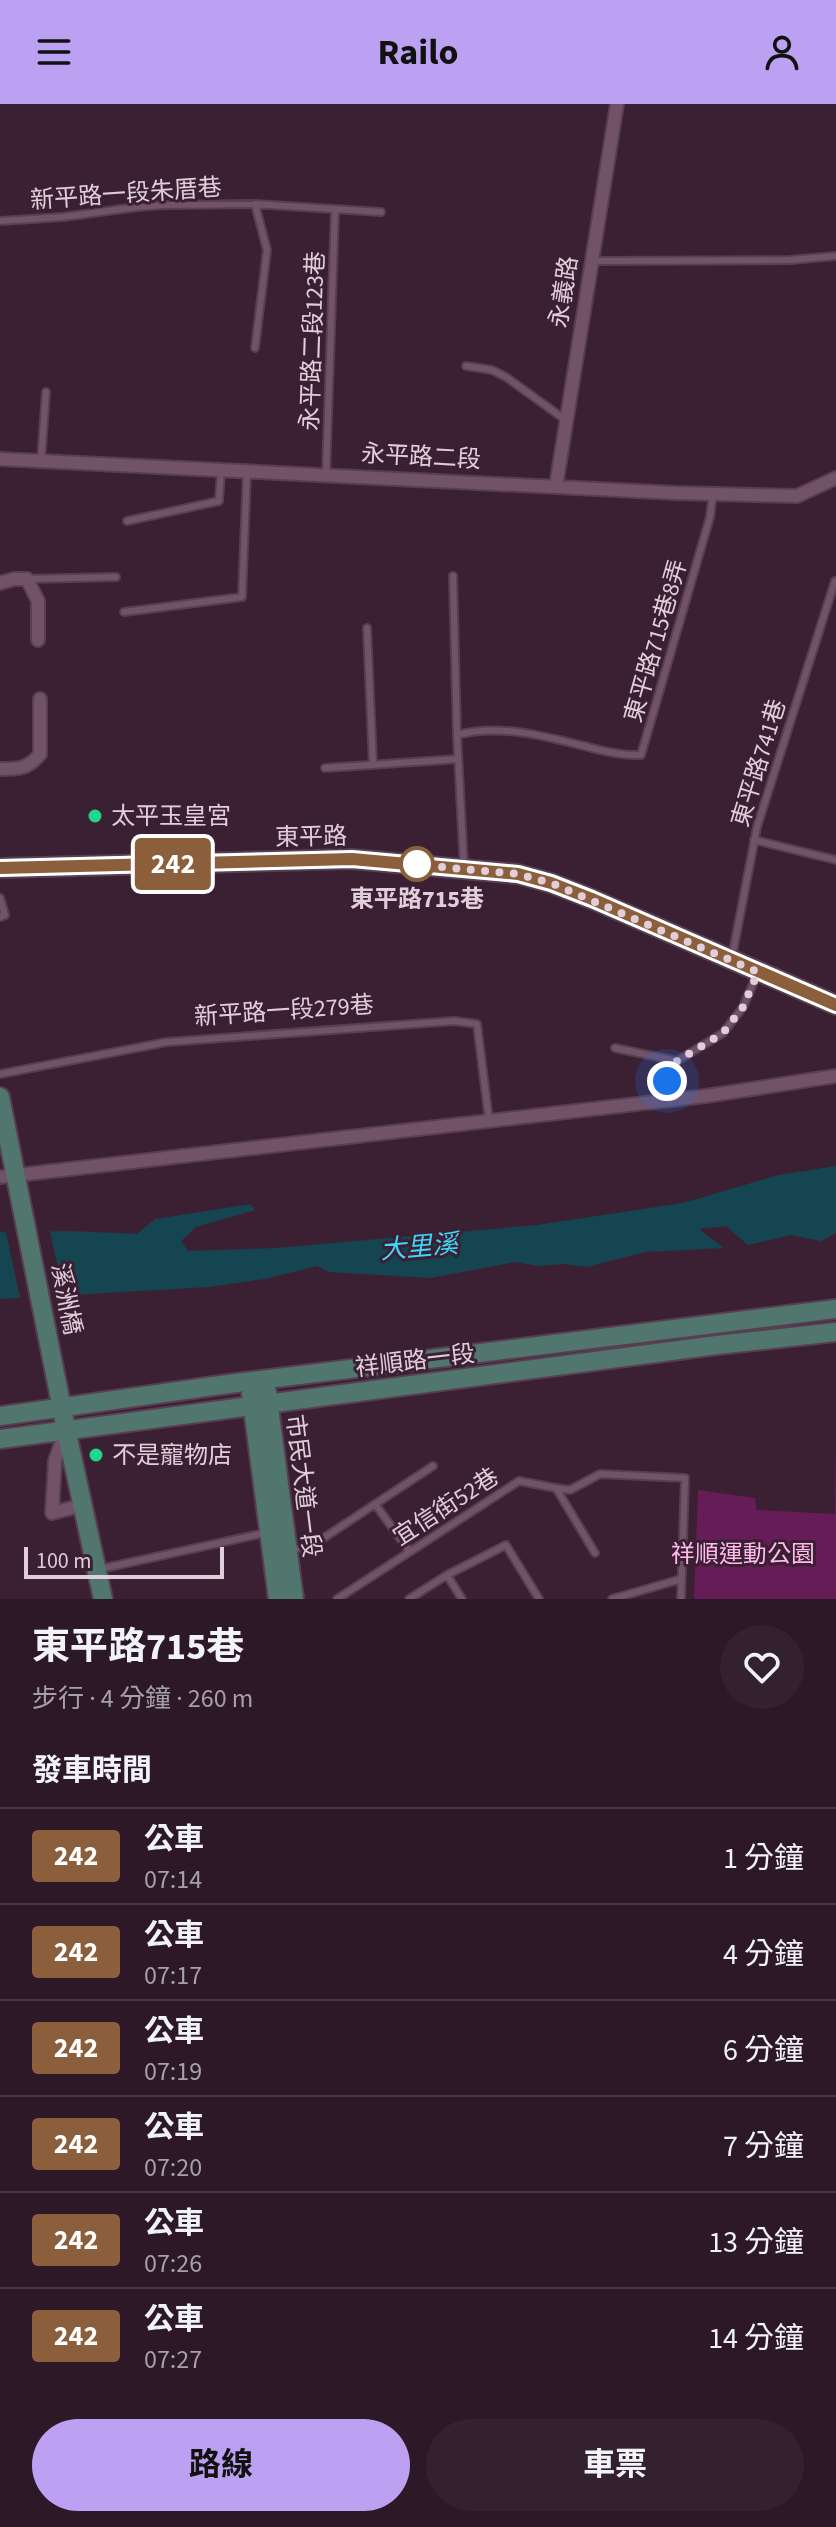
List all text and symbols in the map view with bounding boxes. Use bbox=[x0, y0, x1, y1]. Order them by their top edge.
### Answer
text: Railo bbox=[378, 27, 458, 78]
icon: menu bbox=[32, 30, 76, 74]
icon: person bbox=[760, 30, 804, 74]
street label: 新平路一段朱厝巷 bbox=[29, 170, 223, 218]
street label: 永平路二段123巷 bbox=[292, 251, 334, 431]
street label: 永義路 bbox=[541, 254, 587, 330]
street label: 永平路二段 bbox=[360, 436, 482, 478]
street label: 東平路715巷8弄 bbox=[616, 556, 696, 726]
street label: 東平路741巷 bbox=[723, 695, 795, 831]
place label: 太平玉皇宮 bbox=[111, 799, 231, 834]
marker: 太平玉皇宮 bbox=[86, 807, 104, 825]
street label: 東平路 bbox=[275, 819, 347, 855]
line badge: 242 bbox=[127, 838, 219, 890]
text: 242 bbox=[151, 844, 195, 884]
marker: 東平路715巷 bbox=[400, 847, 434, 881]
place label: 東平路715巷 bbox=[350, 882, 484, 917]
street label: 新平路一段279巷 bbox=[193, 987, 375, 1035]
your location bbox=[647, 1061, 687, 1101]
water label: 大里溪 bbox=[379, 1225, 463, 1269]
street label: 溪洲橋 bbox=[42, 1260, 90, 1338]
street label: 祥順路一段 bbox=[353, 1336, 477, 1386]
street label: 市民大道一段 bbox=[277, 1412, 329, 1560]
place label: 不是寵物店 bbox=[112, 1438, 232, 1473]
marker: 不是寵物店 bbox=[87, 1446, 105, 1464]
street label: 宜信街52巷 bbox=[386, 1460, 506, 1554]
park label: 祥順運動公園 bbox=[671, 1537, 815, 1572]
scale bar bbox=[24, 1543, 224, 1579]
text: 100 m bbox=[36, 1545, 91, 1577]
text: 東平路715巷 bbox=[32, 1620, 244, 1674]
button: heart bbox=[720, 1625, 804, 1709]
text: 步行 · 4 分鐘 · 260 m bbox=[32, 1680, 253, 1717]
text: 發車時間 bbox=[32, 1749, 152, 1792]
text: 公車 bbox=[144, 1818, 204, 1861]
text: 242 bbox=[54, 1836, 98, 1876]
text: 1 分鐘 bbox=[723, 1837, 804, 1880]
text: 07:14 bbox=[144, 1861, 202, 1898]
text: 公車 bbox=[144, 1914, 204, 1957]
text: 242 bbox=[54, 1932, 98, 1972]
text: 4 分鐘 bbox=[723, 1933, 804, 1976]
text: 07:17 bbox=[144, 1957, 202, 1994]
text: 公車 bbox=[144, 2010, 204, 2053]
text: 242 bbox=[54, 2028, 98, 2068]
text: 6 分鐘 bbox=[723, 2029, 804, 2072]
text: 07:19 bbox=[144, 2053, 202, 2090]
text: 公車 bbox=[144, 2106, 204, 2149]
text: 242 bbox=[54, 2124, 98, 2164]
text: 7 分鐘 bbox=[723, 2125, 804, 2168]
text: 07:20 bbox=[144, 2149, 202, 2186]
text: 公車 bbox=[144, 2202, 204, 2245]
text: 242 bbox=[54, 2220, 98, 2260]
text: 13 分鐘 bbox=[708, 2221, 804, 2264]
text: 07:26 bbox=[144, 2245, 202, 2282]
text: 公車 bbox=[144, 2298, 204, 2341]
text: 242 bbox=[54, 2316, 98, 2356]
text: 14 分鐘 bbox=[708, 2317, 804, 2360]
text: 07:27 bbox=[144, 2341, 202, 2378]
button: 路線 bbox=[32, 2419, 410, 2511]
button: 車票 bbox=[426, 2419, 804, 2511]

